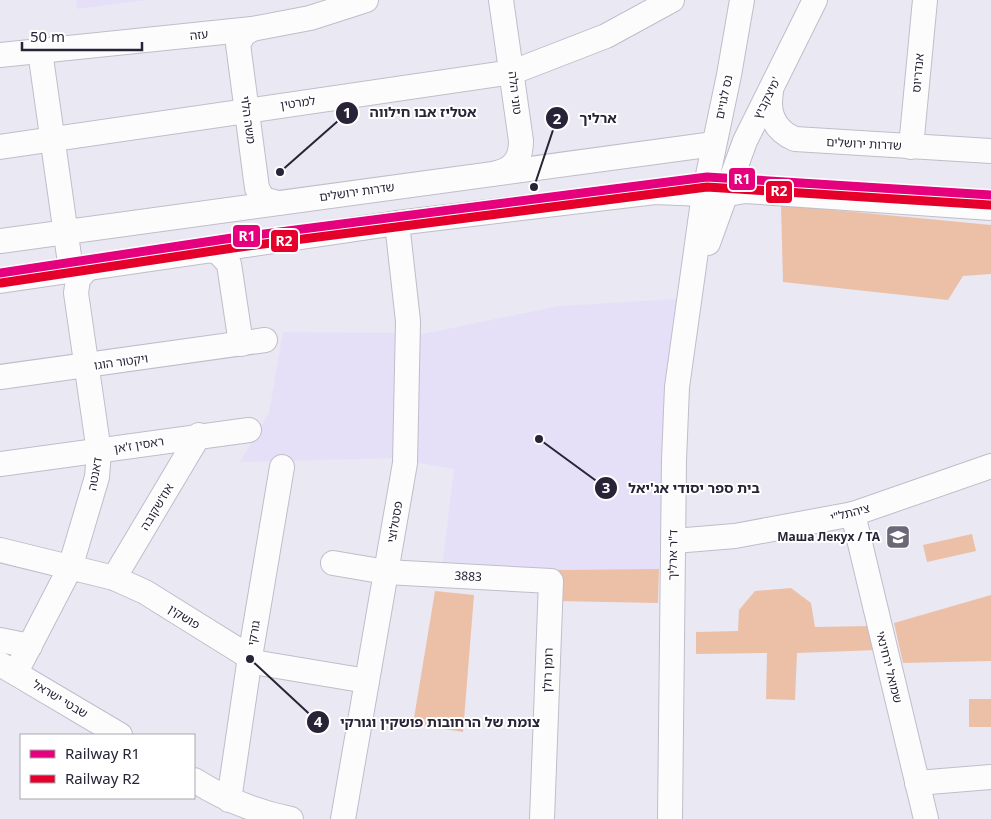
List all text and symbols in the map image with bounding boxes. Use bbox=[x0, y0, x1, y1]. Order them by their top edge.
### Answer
scale bar bbox=[22, 20, 142, 52]
street label: עזה bbox=[189, 25, 209, 44]
text: 50 m bbox=[30, 26, 65, 46]
street label: אנדריוס bbox=[907, 52, 928, 93]
street label: טוני הלה bbox=[504, 70, 527, 116]
street label: נס לגויים bbox=[711, 73, 736, 120]
street label: מיצקביץ' bbox=[749, 74, 784, 122]
street label: למרטין bbox=[279, 92, 317, 113]
street label: משה הלוי bbox=[237, 95, 260, 145]
callout: אטליז אבו חילווה bbox=[334, 98, 486, 127]
text: 1 bbox=[343, 102, 351, 122]
text: אטליז אבו חילווה bbox=[370, 102, 477, 121]
callout: ארליך bbox=[544, 104, 627, 133]
text: 2 bbox=[553, 108, 562, 128]
text: ארליך bbox=[579, 108, 617, 127]
street label: שדרות ירושלים bbox=[826, 133, 902, 154]
line badge: R1 bbox=[728, 167, 756, 191]
text: R1 bbox=[733, 169, 751, 188]
street label: שדרות ירושלים bbox=[318, 178, 396, 205]
line badge: R2 bbox=[765, 180, 793, 204]
text: R2 bbox=[770, 181, 788, 200]
line badge: R1 bbox=[232, 224, 261, 248]
text: R1 bbox=[238, 226, 256, 245]
line badge: R2 bbox=[270, 229, 299, 253]
text: R2 bbox=[275, 231, 293, 250]
street label: ויקטור הוגו bbox=[93, 349, 149, 374]
street label: ראסין ז'אן bbox=[113, 432, 165, 457]
street label: דאנטה bbox=[83, 455, 106, 492]
callout: בית ספר יסודי אג'יאל bbox=[593, 473, 770, 502]
text: 3 bbox=[602, 477, 610, 497]
text: בית ספר יסודי אג'יאל bbox=[628, 478, 760, 497]
street label: אוז'שקובה bbox=[136, 480, 177, 533]
street label: ציהתל"י bbox=[828, 499, 872, 526]
street label: פסטלוצי bbox=[382, 500, 407, 544]
school or university icon: Маша Лекух / ТА bbox=[885, 524, 911, 550]
place label: Маша Лекух / ТА bbox=[777, 528, 881, 545]
street label: ד"ר ארליך bbox=[664, 529, 681, 581]
street label: 3883 bbox=[454, 567, 482, 585]
street label: פושקין bbox=[165, 600, 203, 633]
street label: גורקי bbox=[243, 618, 264, 647]
street label: שמואל ירחינאי bbox=[872, 629, 907, 705]
street label: רומן רולן bbox=[538, 647, 557, 693]
street label: שבטי ישראל bbox=[29, 675, 91, 722]
callout: צומת של הרחובות פושקין וגורקי bbox=[305, 707, 550, 736]
text: 4 bbox=[314, 711, 323, 731]
text: צומת של הרחובות פושקין וגורקי bbox=[340, 712, 540, 731]
legend bbox=[20, 734, 195, 799]
text: Railway R1 bbox=[65, 743, 140, 763]
text: Railway R2 bbox=[65, 768, 140, 788]

